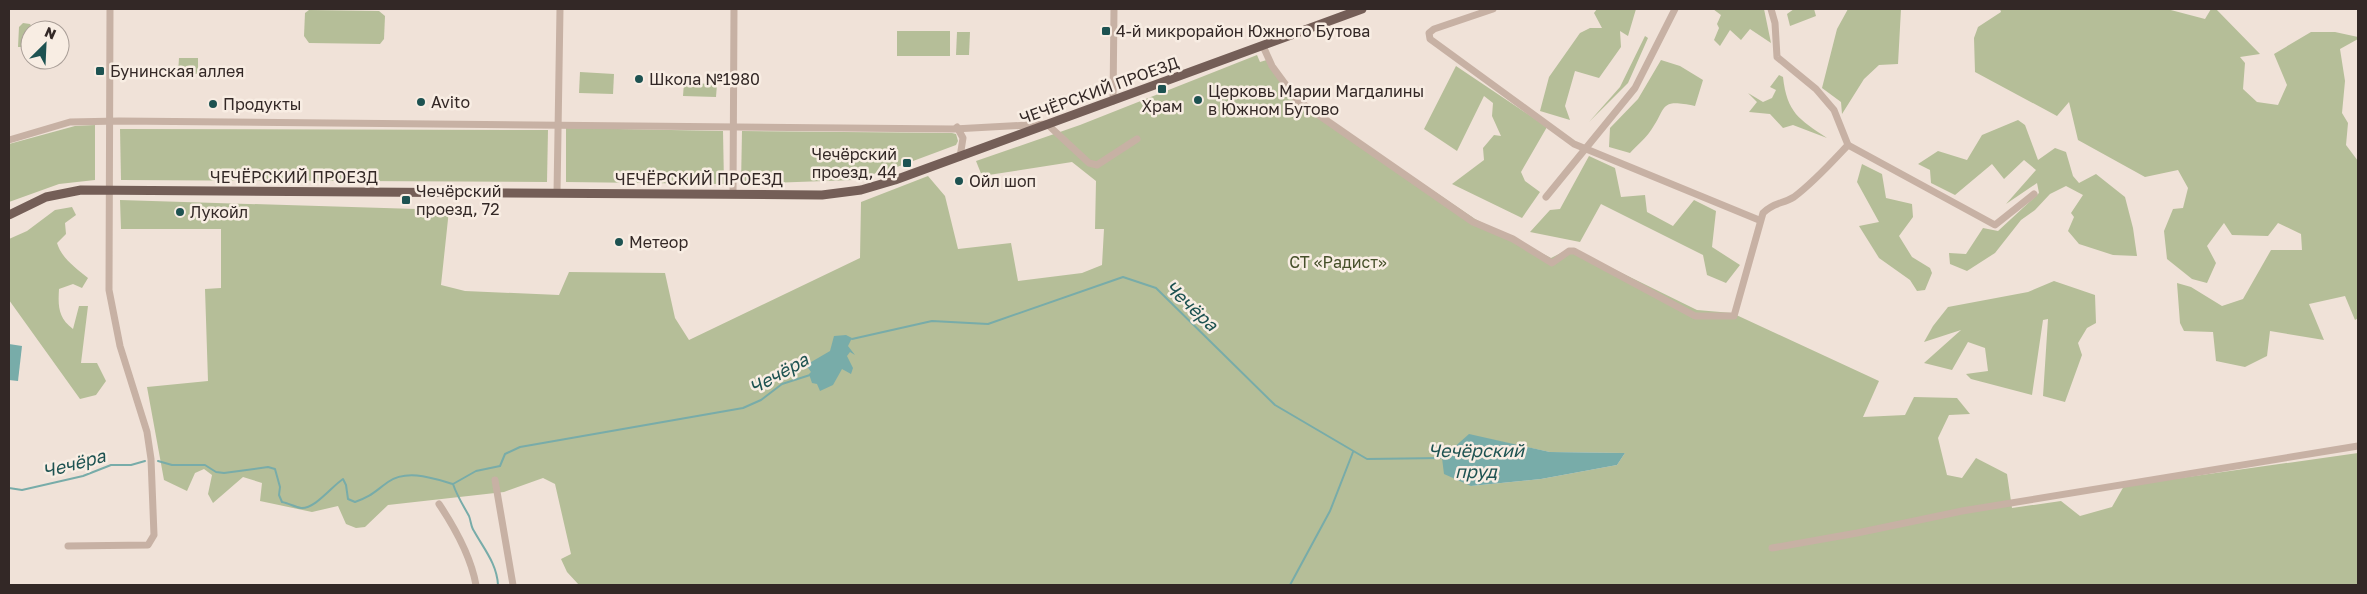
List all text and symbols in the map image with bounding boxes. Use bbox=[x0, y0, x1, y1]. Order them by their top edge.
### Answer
north arrow bbox=[20, 20, 70, 70]
place label: 4-й микрорайон Южного Бутова bbox=[1116, 21, 1370, 41]
text: N bbox=[42, 23, 59, 43]
marker: 4-й микрорайон Южного Бутова bbox=[1100, 25, 1112, 37]
street label: ЧЕЧЁРСКИЙ ПРОЕЗД bbox=[1017, 52, 1182, 128]
place label: Бунинская аллея bbox=[110, 61, 244, 81]
marker: Бунинская аллея bbox=[94, 65, 106, 77]
place label: Школа №1980 bbox=[649, 69, 760, 89]
marker: Школа №1980 bbox=[633, 73, 645, 85]
place label: Церковь Марии Магдалины в Южном Бутово bbox=[1208, 81, 1424, 119]
marker: Храм bbox=[1156, 83, 1168, 95]
place label: Avito bbox=[431, 92, 470, 112]
place label: Продукты bbox=[223, 94, 301, 114]
marker: Церковь Марии Магдалины в Южном Бутово bbox=[1192, 94, 1204, 106]
marker: Avito bbox=[415, 96, 427, 108]
place label: Храм bbox=[1142, 96, 1182, 116]
marker: Продукты bbox=[207, 98, 219, 110]
place label: Чечёрский проезд, 44 bbox=[812, 144, 897, 182]
marker: Чечёрский проезд, 44 bbox=[901, 157, 913, 169]
street label: ЧЕЧЁРСКИЙ ПРОЕЗД bbox=[210, 167, 378, 187]
street label: ЧЕЧЁРСКИЙ ПРОЕЗД bbox=[615, 169, 783, 189]
place label: Ойл шоп bbox=[969, 171, 1036, 191]
marker: Ойл шоп bbox=[953, 175, 965, 187]
place label: Чечёрский проезд, 72 bbox=[416, 181, 501, 219]
marker: Чечёрский проезд, 72 bbox=[400, 194, 412, 206]
place label: Лукойл bbox=[190, 202, 248, 222]
marker: Лукойл bbox=[174, 206, 186, 218]
place label: Метеор bbox=[629, 232, 688, 252]
marker: Метеор bbox=[613, 236, 625, 248]
park label: СТ «Радист» bbox=[1289, 252, 1387, 272]
water label: Чечёра bbox=[1161, 275, 1223, 336]
water label: Чечёра bbox=[745, 348, 813, 398]
water label: Чечёрский пруд bbox=[1428, 439, 1525, 482]
water label: Чечёра bbox=[40, 444, 108, 482]

